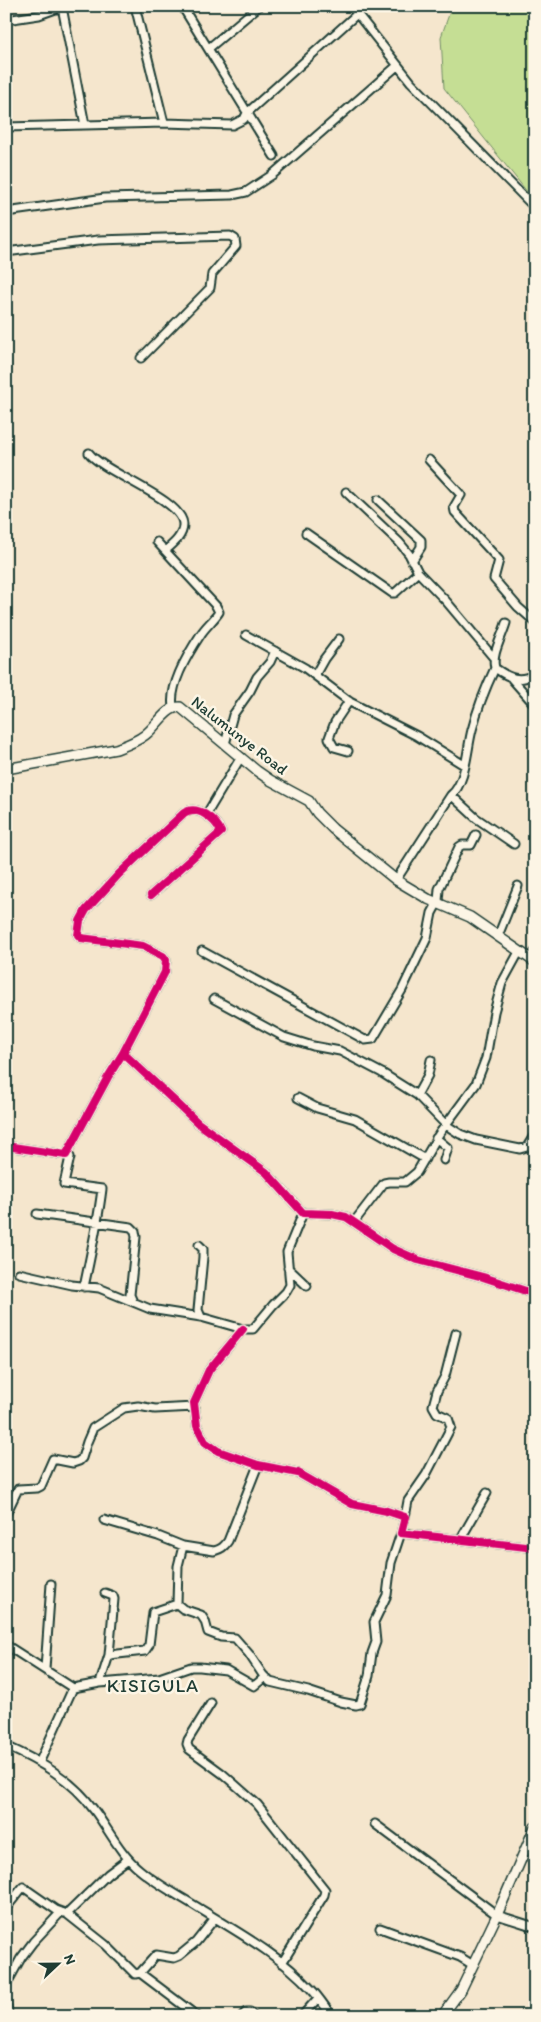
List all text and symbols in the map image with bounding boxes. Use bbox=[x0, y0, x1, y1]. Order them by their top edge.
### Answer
street label: Nalumunye Road bbox=[188, 692, 292, 779]
district label: KISIGULA bbox=[107, 1674, 199, 1697]
north arrow bbox=[32, 1940, 82, 1990]
text: N bbox=[60, 1952, 79, 1967]

